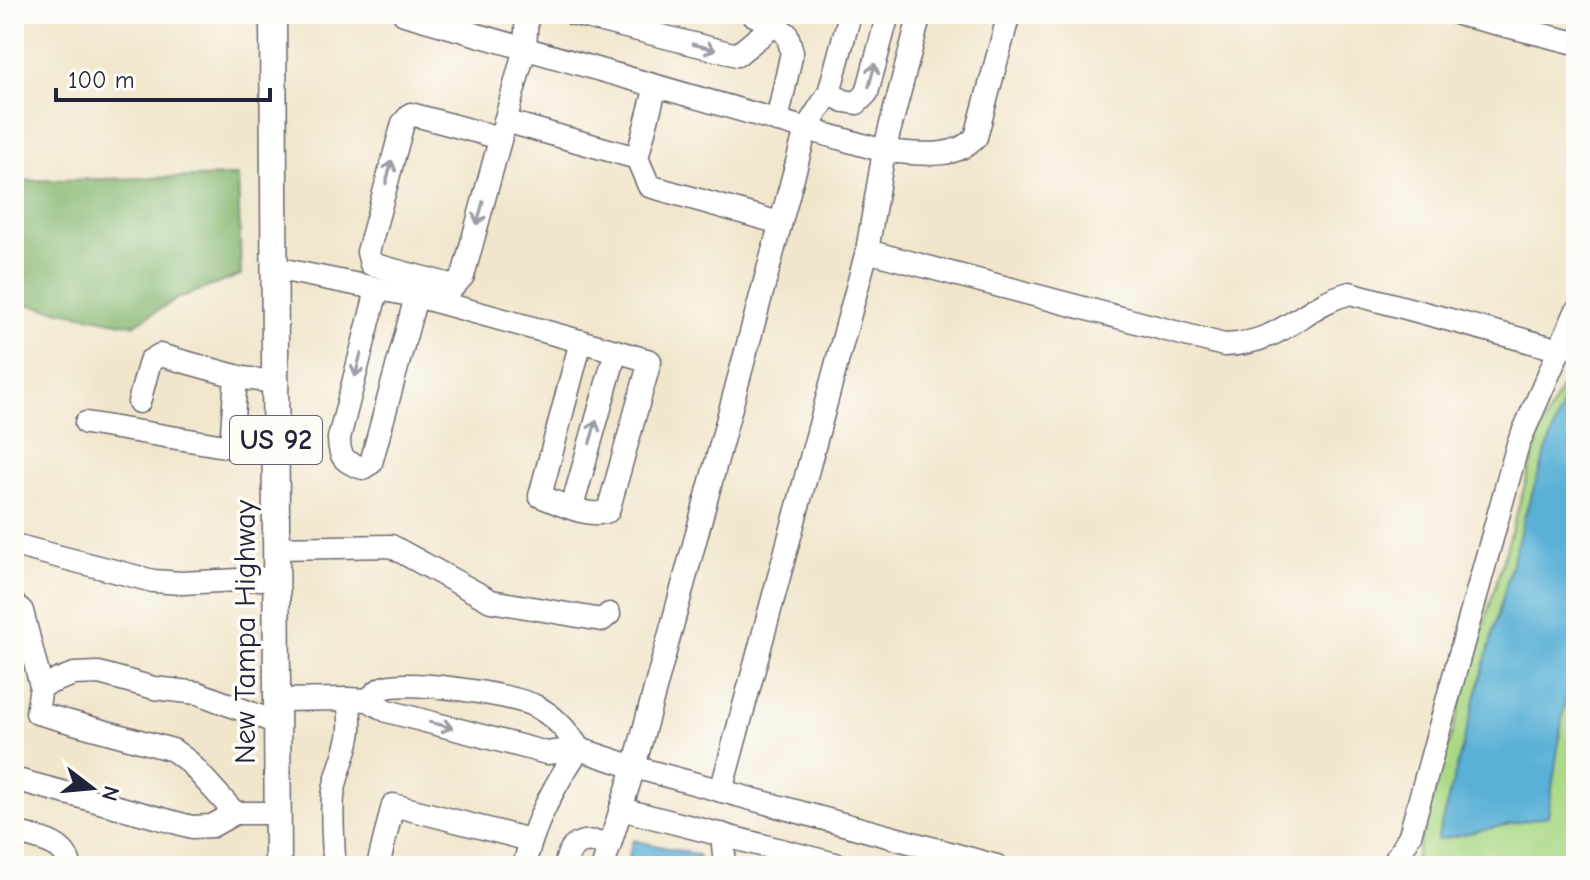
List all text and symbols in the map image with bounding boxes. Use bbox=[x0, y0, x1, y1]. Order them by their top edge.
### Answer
one-way arrow bbox=[691, 40, 716, 55]
scale bar bbox=[56, 52, 270, 102]
one-way arrow bbox=[865, 62, 880, 88]
text: 100 m bbox=[68, 66, 135, 94]
one-way arrow bbox=[383, 160, 398, 186]
one-way arrow bbox=[471, 199, 486, 225]
one-way arrow bbox=[349, 352, 364, 378]
road number: US 92 bbox=[230, 416, 322, 464]
one-way arrow bbox=[586, 420, 601, 446]
street label: New Tampa Highway bbox=[228, 499, 263, 764]
one-way arrow bbox=[427, 719, 453, 734]
north arrow bbox=[52, 748, 132, 828]
text: N bbox=[96, 783, 125, 804]

